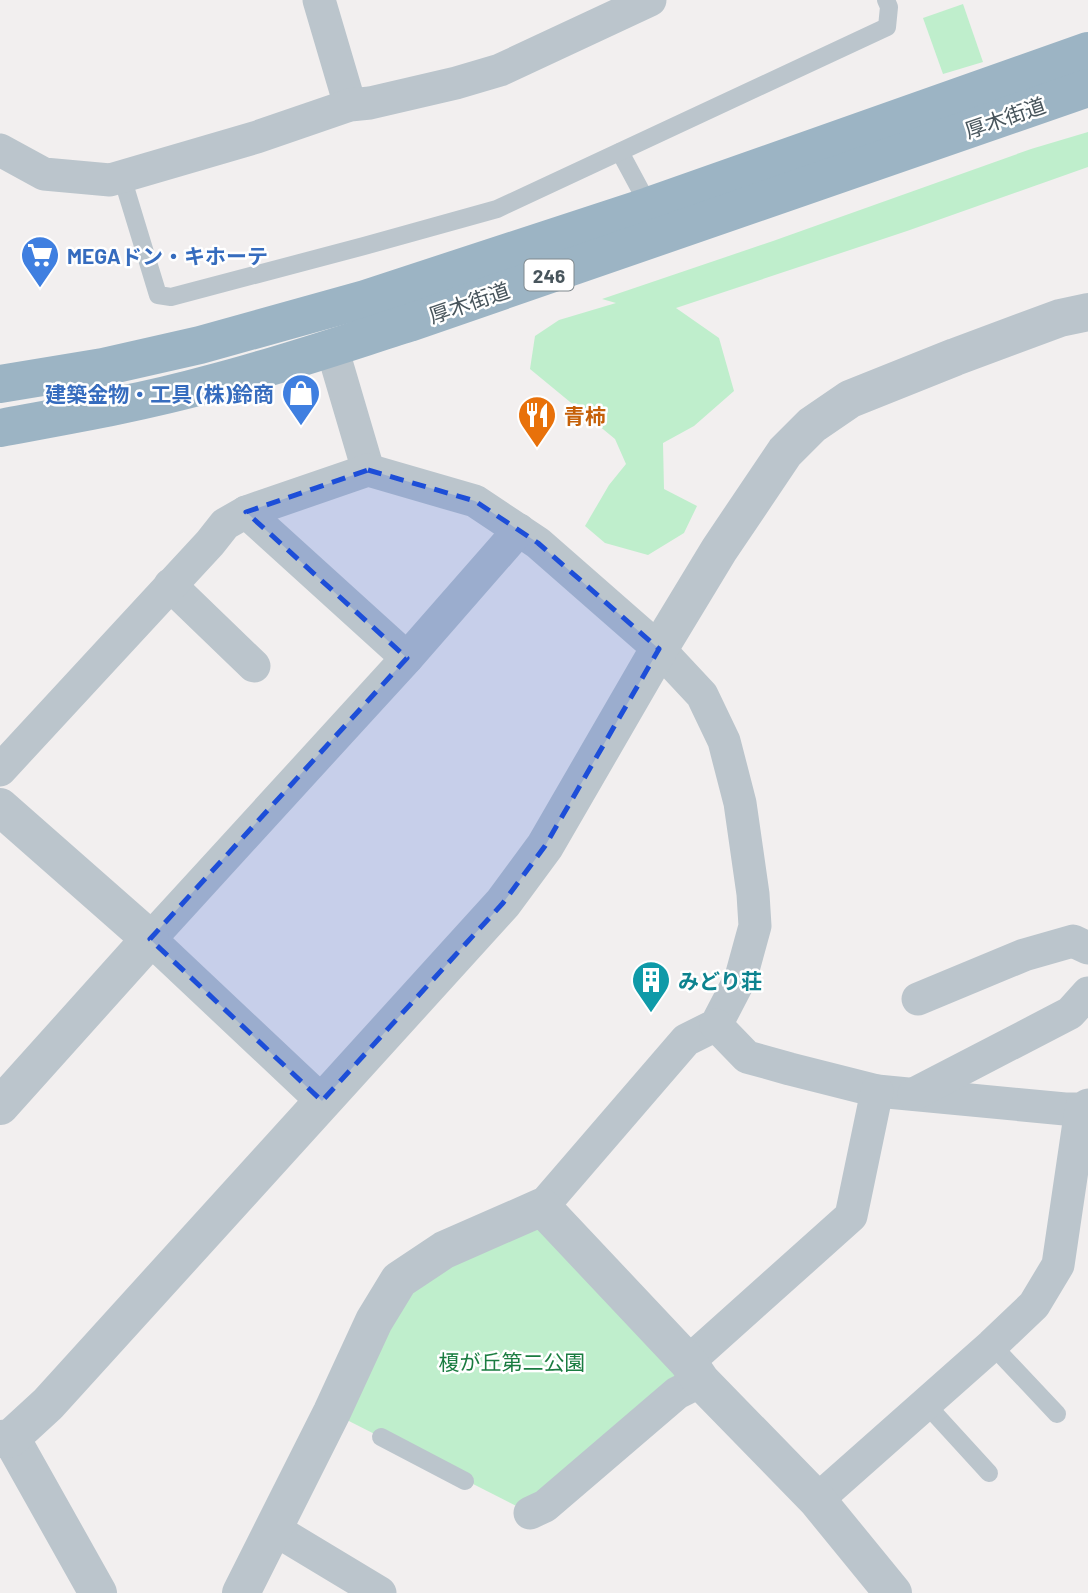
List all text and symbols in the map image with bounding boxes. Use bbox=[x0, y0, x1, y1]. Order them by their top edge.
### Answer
street label: 厚木街道 bbox=[961, 92, 1049, 142]
supermarket icon: MEGAドン・キホーテ bbox=[19, 234, 61, 289]
place label: MEGAドン・キホーテ bbox=[67, 243, 268, 268]
road number: 246 bbox=[524, 260, 574, 290]
street label: 厚木街道 bbox=[425, 277, 513, 327]
shop icon: 建築金物・工具 (株)鈴商 bbox=[280, 372, 322, 427]
place label: 建築金物・工具 (株)鈴商 bbox=[45, 381, 274, 406]
restaurant icon: 青柿 bbox=[516, 394, 558, 449]
place label: 青柿 bbox=[564, 403, 606, 428]
building icon: みどり荘 bbox=[630, 959, 672, 1014]
place label: みどり荘 bbox=[678, 968, 762, 993]
park label: 榎が丘第二公園 bbox=[439, 1349, 586, 1374]

